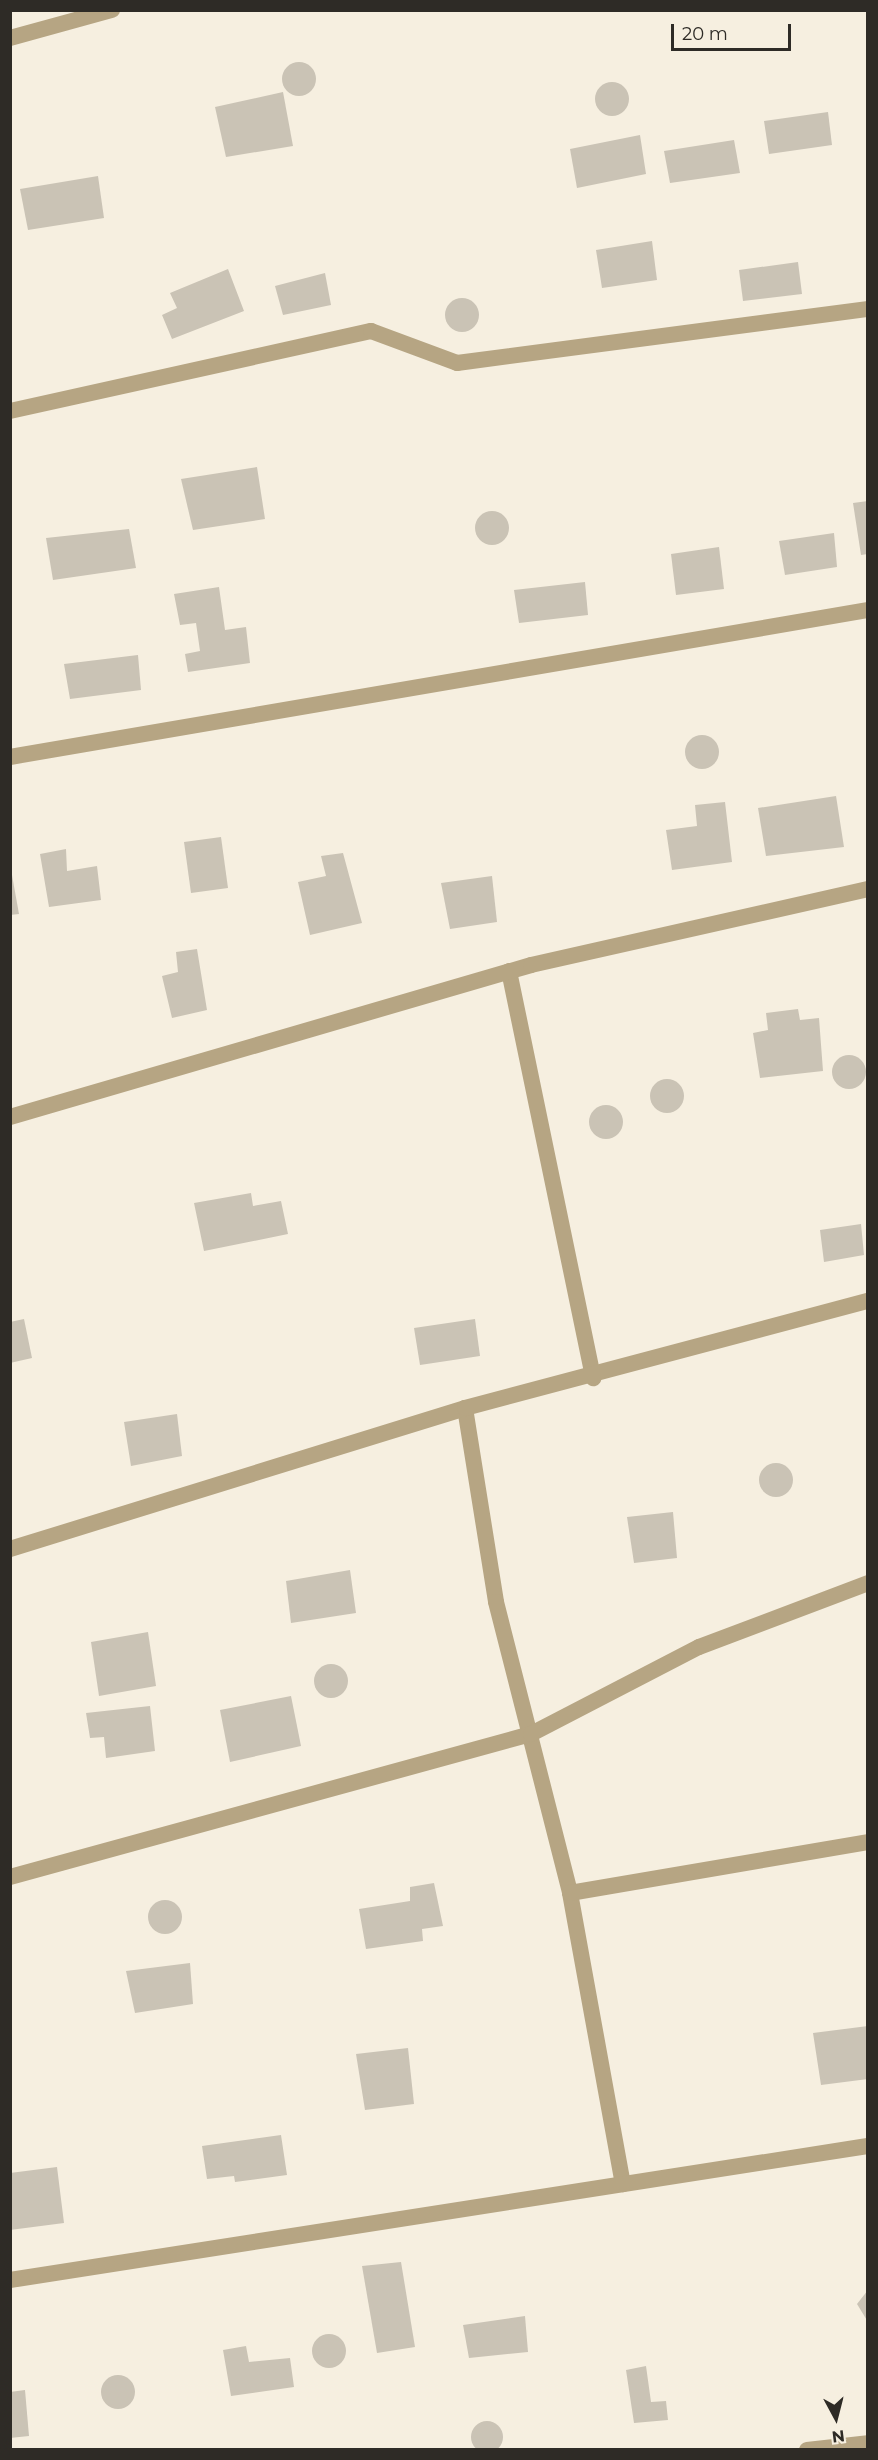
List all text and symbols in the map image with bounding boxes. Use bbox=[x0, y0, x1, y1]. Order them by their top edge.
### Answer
scale bar bbox=[674, 12, 794, 50]
text: 20 m bbox=[682, 23, 728, 45]
north arrow bbox=[806, 2388, 866, 2448]
text: N bbox=[831, 2426, 846, 2447]

